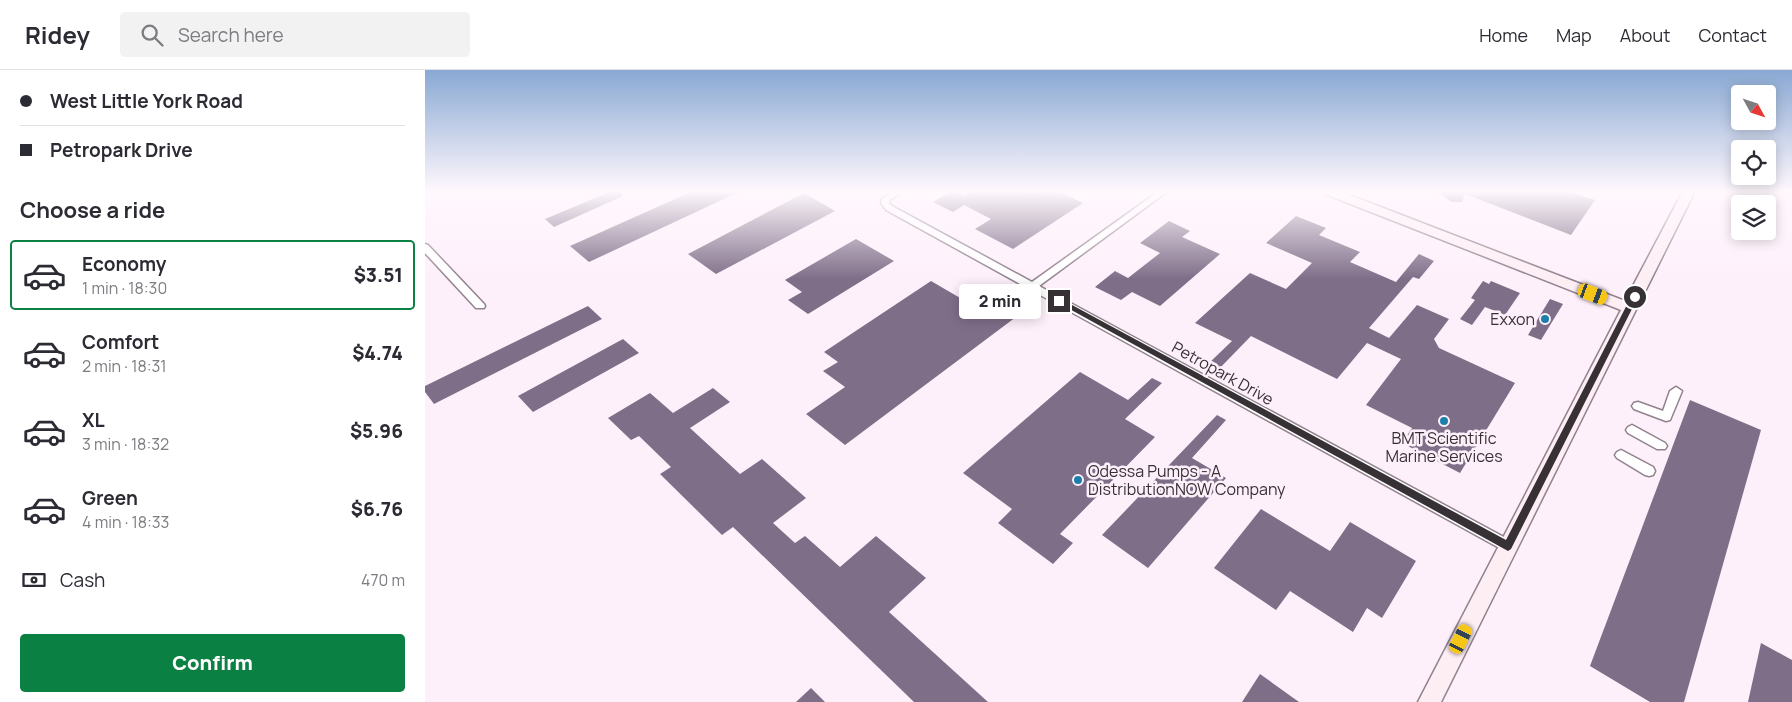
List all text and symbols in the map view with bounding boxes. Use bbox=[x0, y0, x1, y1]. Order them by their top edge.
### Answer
search box bbox=[120, 12, 470, 57]
text: Ridey bbox=[25, 18, 90, 51]
icon: search bbox=[138, 21, 166, 49]
text: Search here bbox=[178, 22, 284, 48]
text: Home bbox=[1479, 23, 1528, 47]
text: Map bbox=[1556, 23, 1592, 47]
text: About bbox=[1620, 23, 1670, 47]
text: Contact bbox=[1698, 23, 1767, 47]
north arrow bbox=[1731, 85, 1776, 130]
map controls bbox=[1731, 85, 1776, 240]
text: West Little York Road bbox=[50, 88, 243, 114]
text: Petropark Drive bbox=[50, 137, 193, 163]
button: locate bbox=[1731, 140, 1776, 185]
text: Choose a ride bbox=[20, 195, 165, 225]
button: layers bbox=[1731, 195, 1776, 240]
text: Economy bbox=[82, 251, 166, 277]
icon: car bbox=[22, 253, 67, 298]
text: $3.51 bbox=[354, 262, 403, 288]
text: 1 min · 18:30 bbox=[82, 277, 167, 299]
car bbox=[1576, 282, 1609, 306]
callout: 2 min bbox=[959, 284, 1041, 318]
route start bbox=[1624, 286, 1646, 308]
text: 2 min bbox=[979, 290, 1021, 312]
route end bbox=[1048, 290, 1070, 312]
place label: Exxon bbox=[1490, 308, 1535, 330]
marker: Exxon bbox=[1539, 313, 1551, 325]
text: Comfort bbox=[82, 329, 159, 355]
icon: car bbox=[22, 331, 67, 376]
street label: Petropark Drive bbox=[1168, 336, 1278, 410]
text: $4.74 bbox=[352, 340, 403, 366]
text: 2 min · 18:31 bbox=[82, 355, 167, 377]
text: XL bbox=[82, 407, 105, 433]
icon: car bbox=[22, 409, 67, 454]
marker: BMT Scientific Marine Services bbox=[1438, 415, 1450, 427]
text: $5.96 bbox=[350, 418, 403, 444]
place label: BMT Scientific Marine Services bbox=[1385, 427, 1503, 467]
text: 3 min · 18:32 bbox=[82, 433, 169, 455]
place label: Odessa Pumps - A DistributionNOW Company bbox=[1088, 460, 1286, 500]
marker: Odessa Pumps - A DistributionNOW Company bbox=[1072, 474, 1084, 486]
text: Green bbox=[82, 485, 138, 511]
icon: car bbox=[22, 487, 67, 532]
text: $6.76 bbox=[351, 496, 403, 522]
text: 4 min · 18:33 bbox=[82, 511, 169, 533]
icon: cash bbox=[20, 566, 48, 594]
text: Cash bbox=[60, 567, 105, 593]
text: 470 m bbox=[361, 569, 405, 591]
car bbox=[1447, 622, 1474, 656]
button: Confirm bbox=[20, 634, 405, 692]

